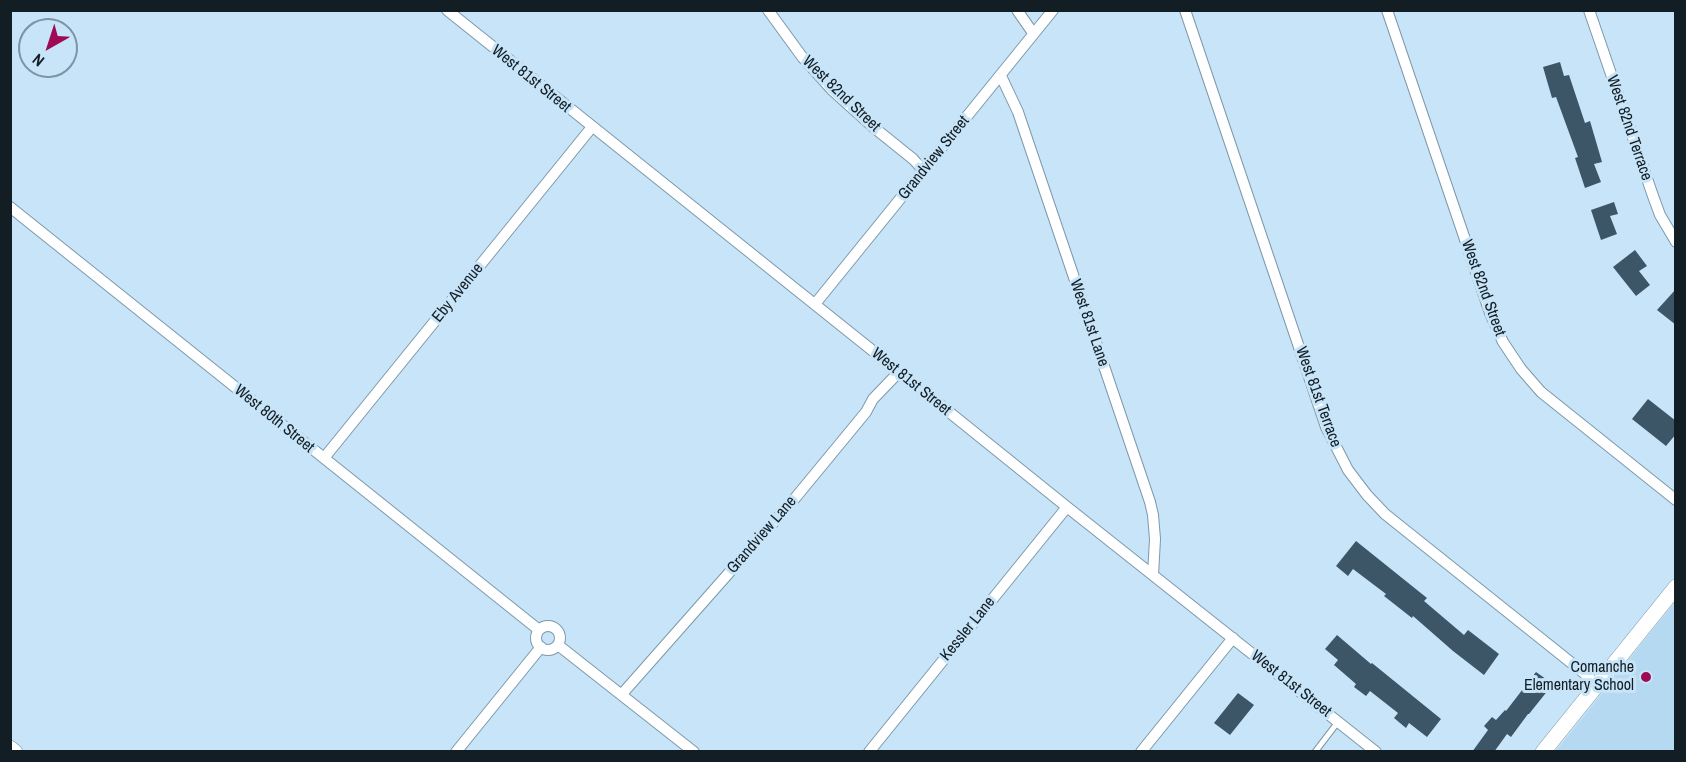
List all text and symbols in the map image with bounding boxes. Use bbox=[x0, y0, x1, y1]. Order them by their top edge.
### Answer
north arrow bbox=[18, 18, 78, 78]
street label: West 81st Street bbox=[487, 41, 575, 117]
text: N bbox=[27, 49, 49, 72]
street label: West 82nd Street bbox=[798, 52, 884, 136]
street label: West 82nd Terrace bbox=[1602, 73, 1656, 183]
street label: Grandview Street bbox=[894, 112, 974, 204]
street label: West 82nd Street bbox=[1457, 237, 1509, 339]
street label: Eby Avenue bbox=[428, 260, 488, 326]
street label: West 81st Lane bbox=[1065, 277, 1113, 369]
street label: West 81st Street bbox=[867, 344, 955, 420]
street label: West 81st Terrace bbox=[1291, 344, 1345, 450]
street label: West 80th Street bbox=[230, 381, 318, 457]
street label: Grandview Lane bbox=[723, 492, 801, 578]
street label: Kessler Lane bbox=[936, 593, 1000, 665]
street label: West 81st Street bbox=[1247, 647, 1335, 721]
place label: Comanche Elementary School bbox=[1524, 658, 1634, 696]
marker: Comanche Elementary School bbox=[1639, 670, 1653, 684]

